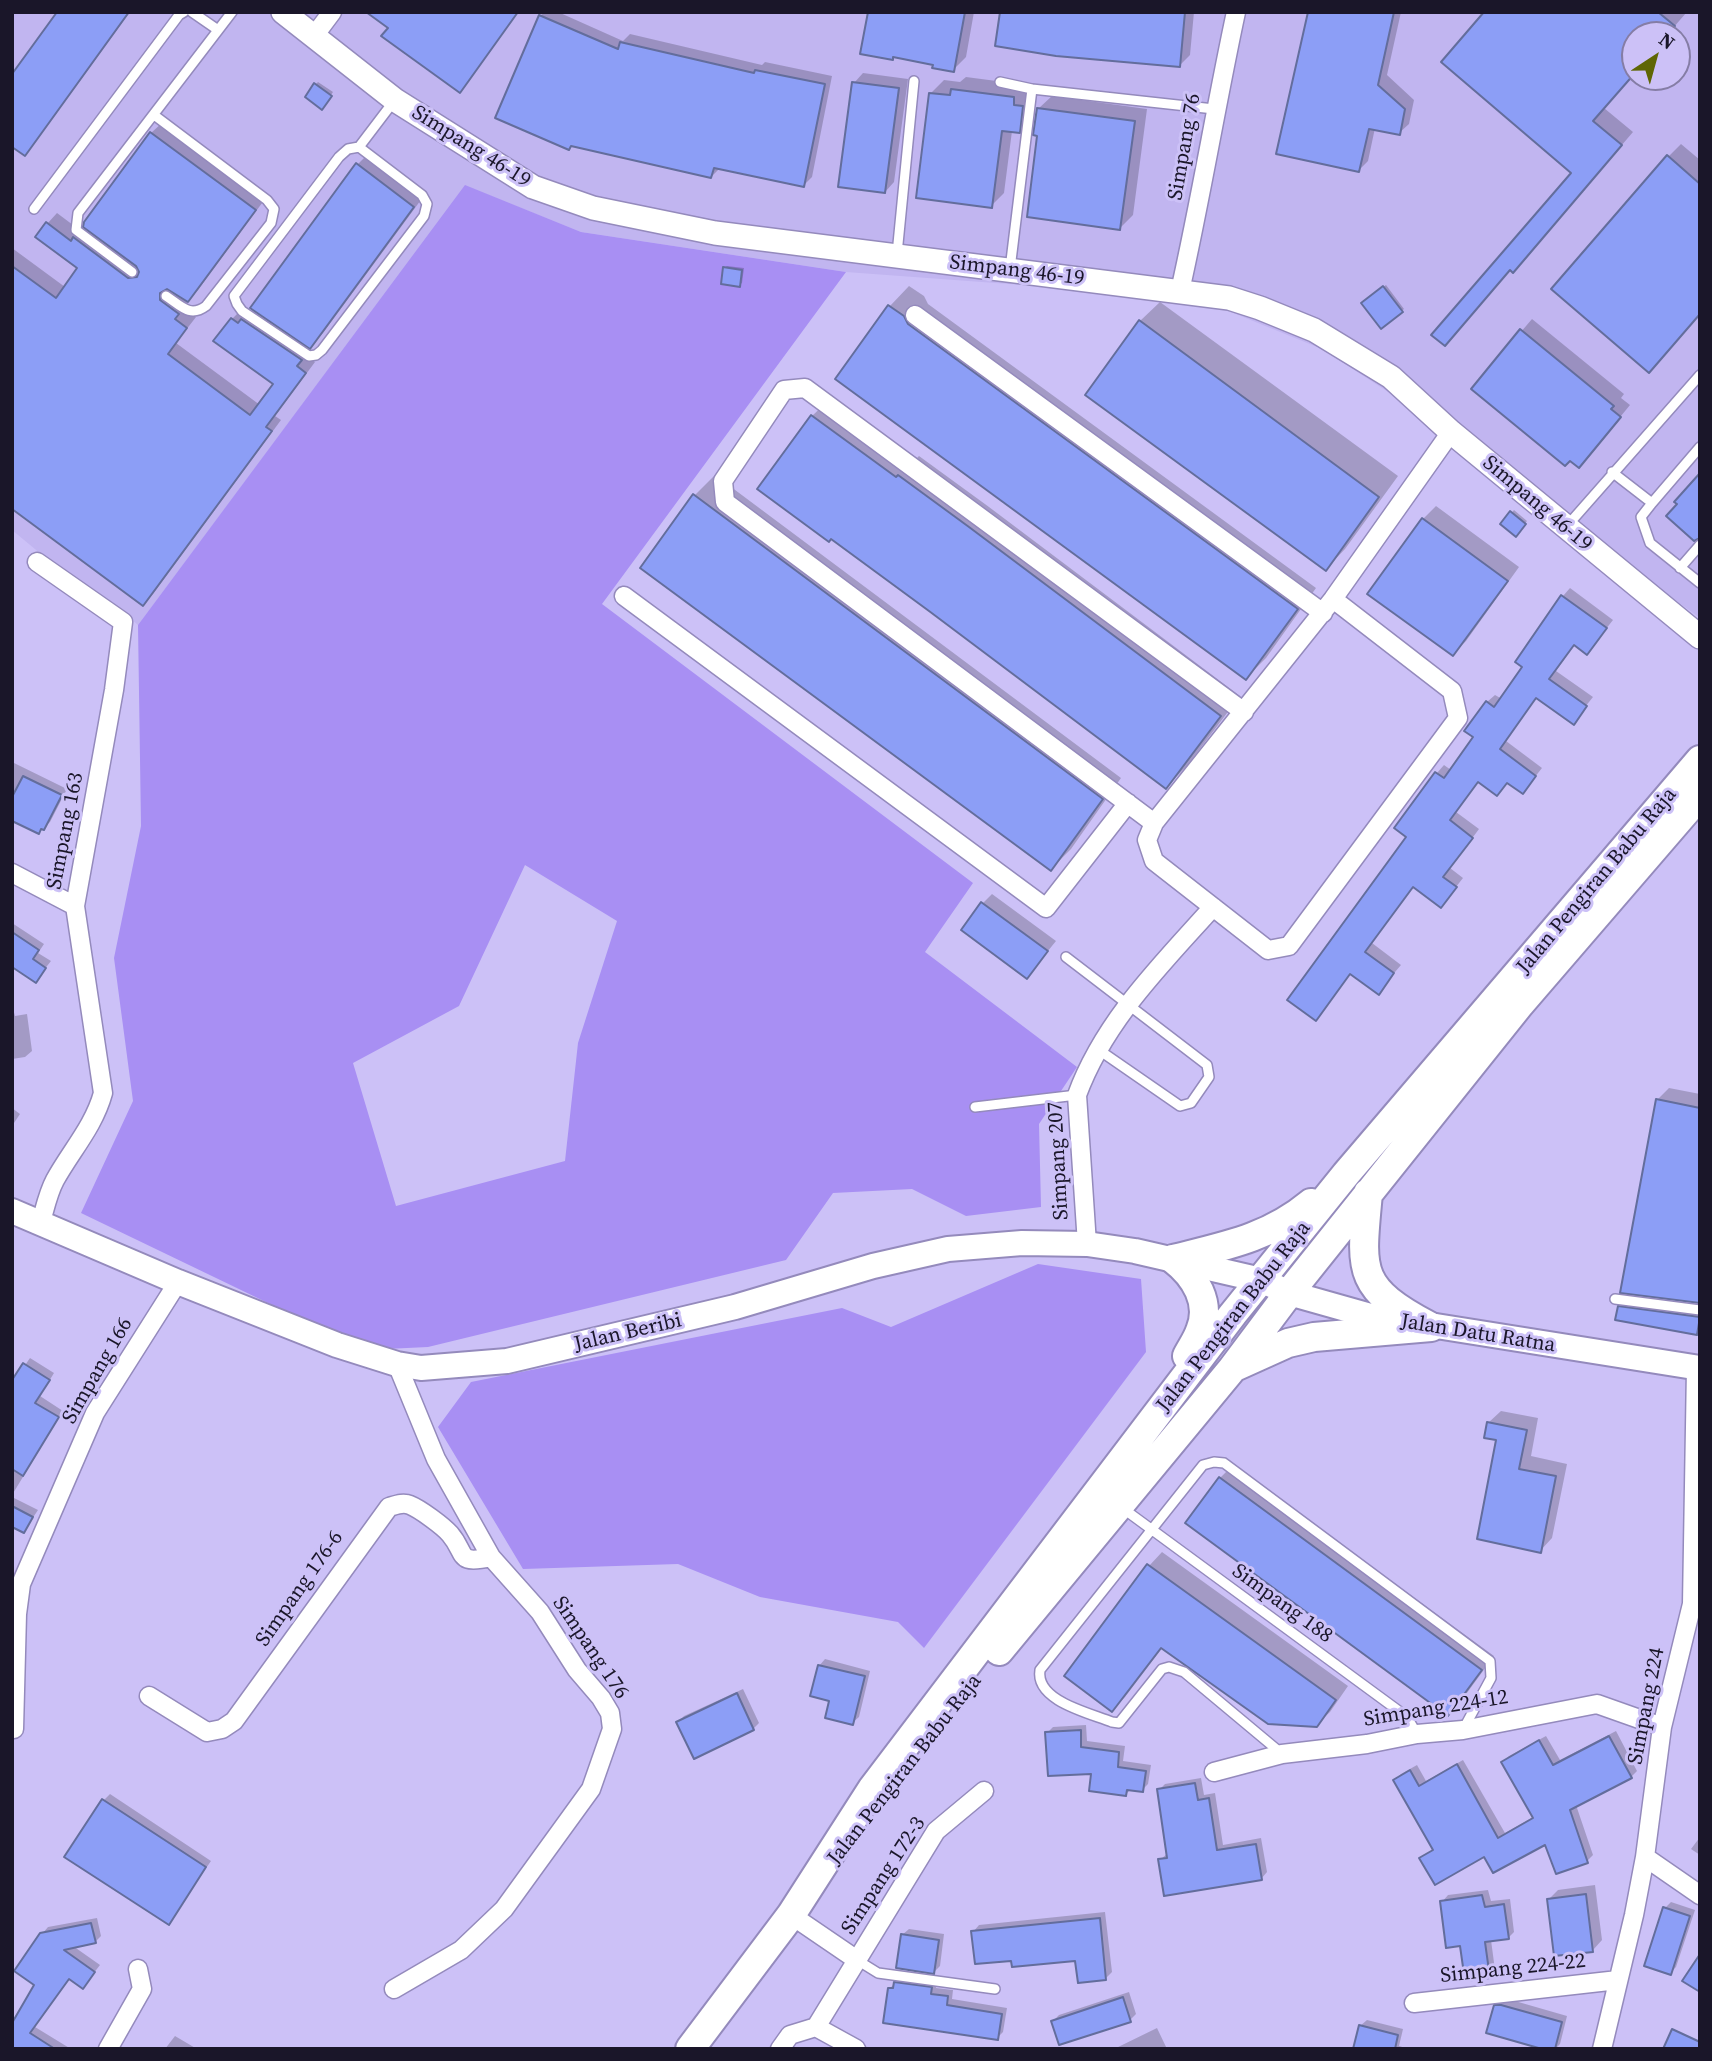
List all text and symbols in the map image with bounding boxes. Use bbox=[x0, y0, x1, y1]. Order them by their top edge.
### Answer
north arrow bbox=[1621, 21, 1691, 91]
text: N bbox=[1654, 26, 1680, 55]
street label: Simpang 76 bbox=[1163, 92, 1207, 202]
street label: Simpang 46-19 bbox=[407, 100, 535, 194]
street label: Simpang 46-19 bbox=[948, 250, 1086, 292]
street label: Simpang 46-19 bbox=[1477, 451, 1597, 557]
street label: Simpang 163 bbox=[42, 770, 90, 892]
street label: Jalan Pengiran Babu Raja bbox=[1512, 783, 1682, 979]
street label: Simpang 207 bbox=[1043, 1101, 1075, 1221]
street label: Jalan Pengiran Babu Raja bbox=[1152, 1216, 1316, 1418]
street label: Jalan Beribi bbox=[572, 1308, 684, 1358]
street label: Jalan Datu Ratna bbox=[1399, 1309, 1557, 1359]
street label: Simpang 166 bbox=[57, 1313, 139, 1429]
street label: Simpang 176-6 bbox=[251, 1526, 349, 1652]
street label: Simpang 188 bbox=[1227, 1559, 1337, 1649]
street label: Simpang 176 bbox=[546, 1592, 634, 1704]
street label: Simpang 224 bbox=[1623, 1645, 1671, 1767]
street label: Jalan Pengiran Babu Raja bbox=[823, 1669, 987, 1871]
street label: Simpang 224-12 bbox=[1362, 1685, 1510, 1733]
street label: Simpang 172-3 bbox=[837, 1812, 931, 1940]
street label: Simpang 224-22 bbox=[1439, 1949, 1587, 1989]

